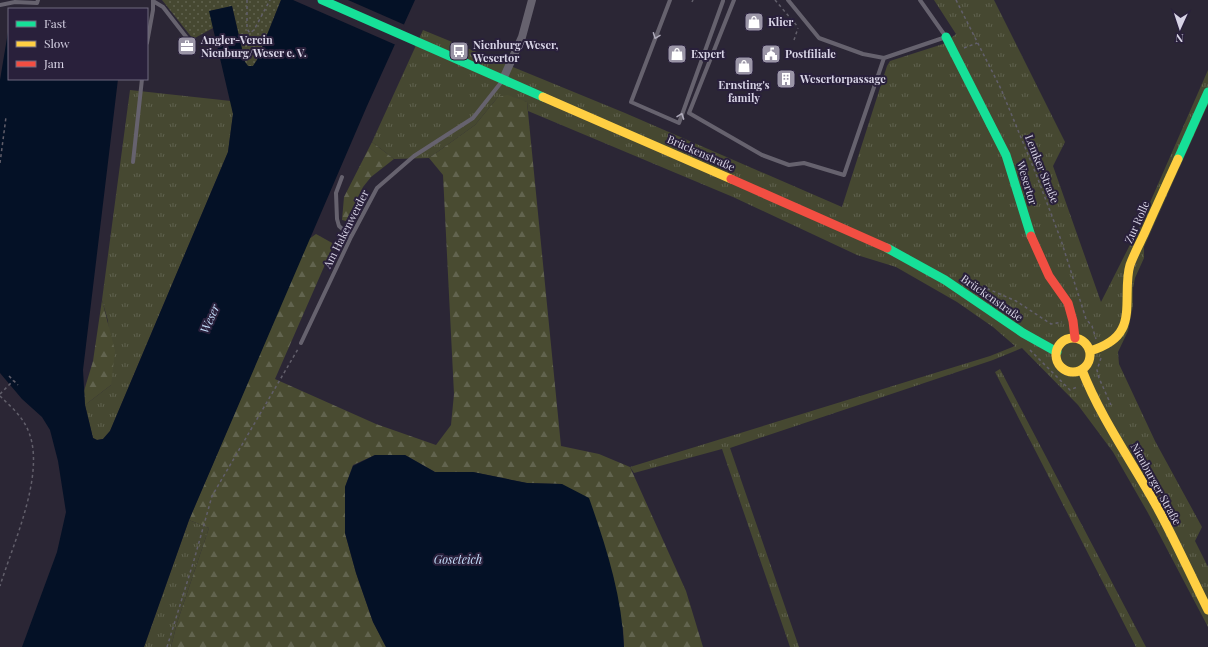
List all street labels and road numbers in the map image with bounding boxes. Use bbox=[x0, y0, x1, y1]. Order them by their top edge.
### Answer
street label: Brückenstraße bbox=[665, 131, 738, 174]
street label: Lemker Straße bbox=[1022, 132, 1063, 206]
street label: Wesertor bbox=[1013, 158, 1041, 207]
street label: Am Hakenwerder bbox=[319, 187, 372, 272]
street label: Zur Rolle bbox=[1121, 198, 1153, 245]
street label: Brückenstraße bbox=[958, 271, 1027, 325]
street label: Nienburger Straße bbox=[1128, 440, 1185, 528]

